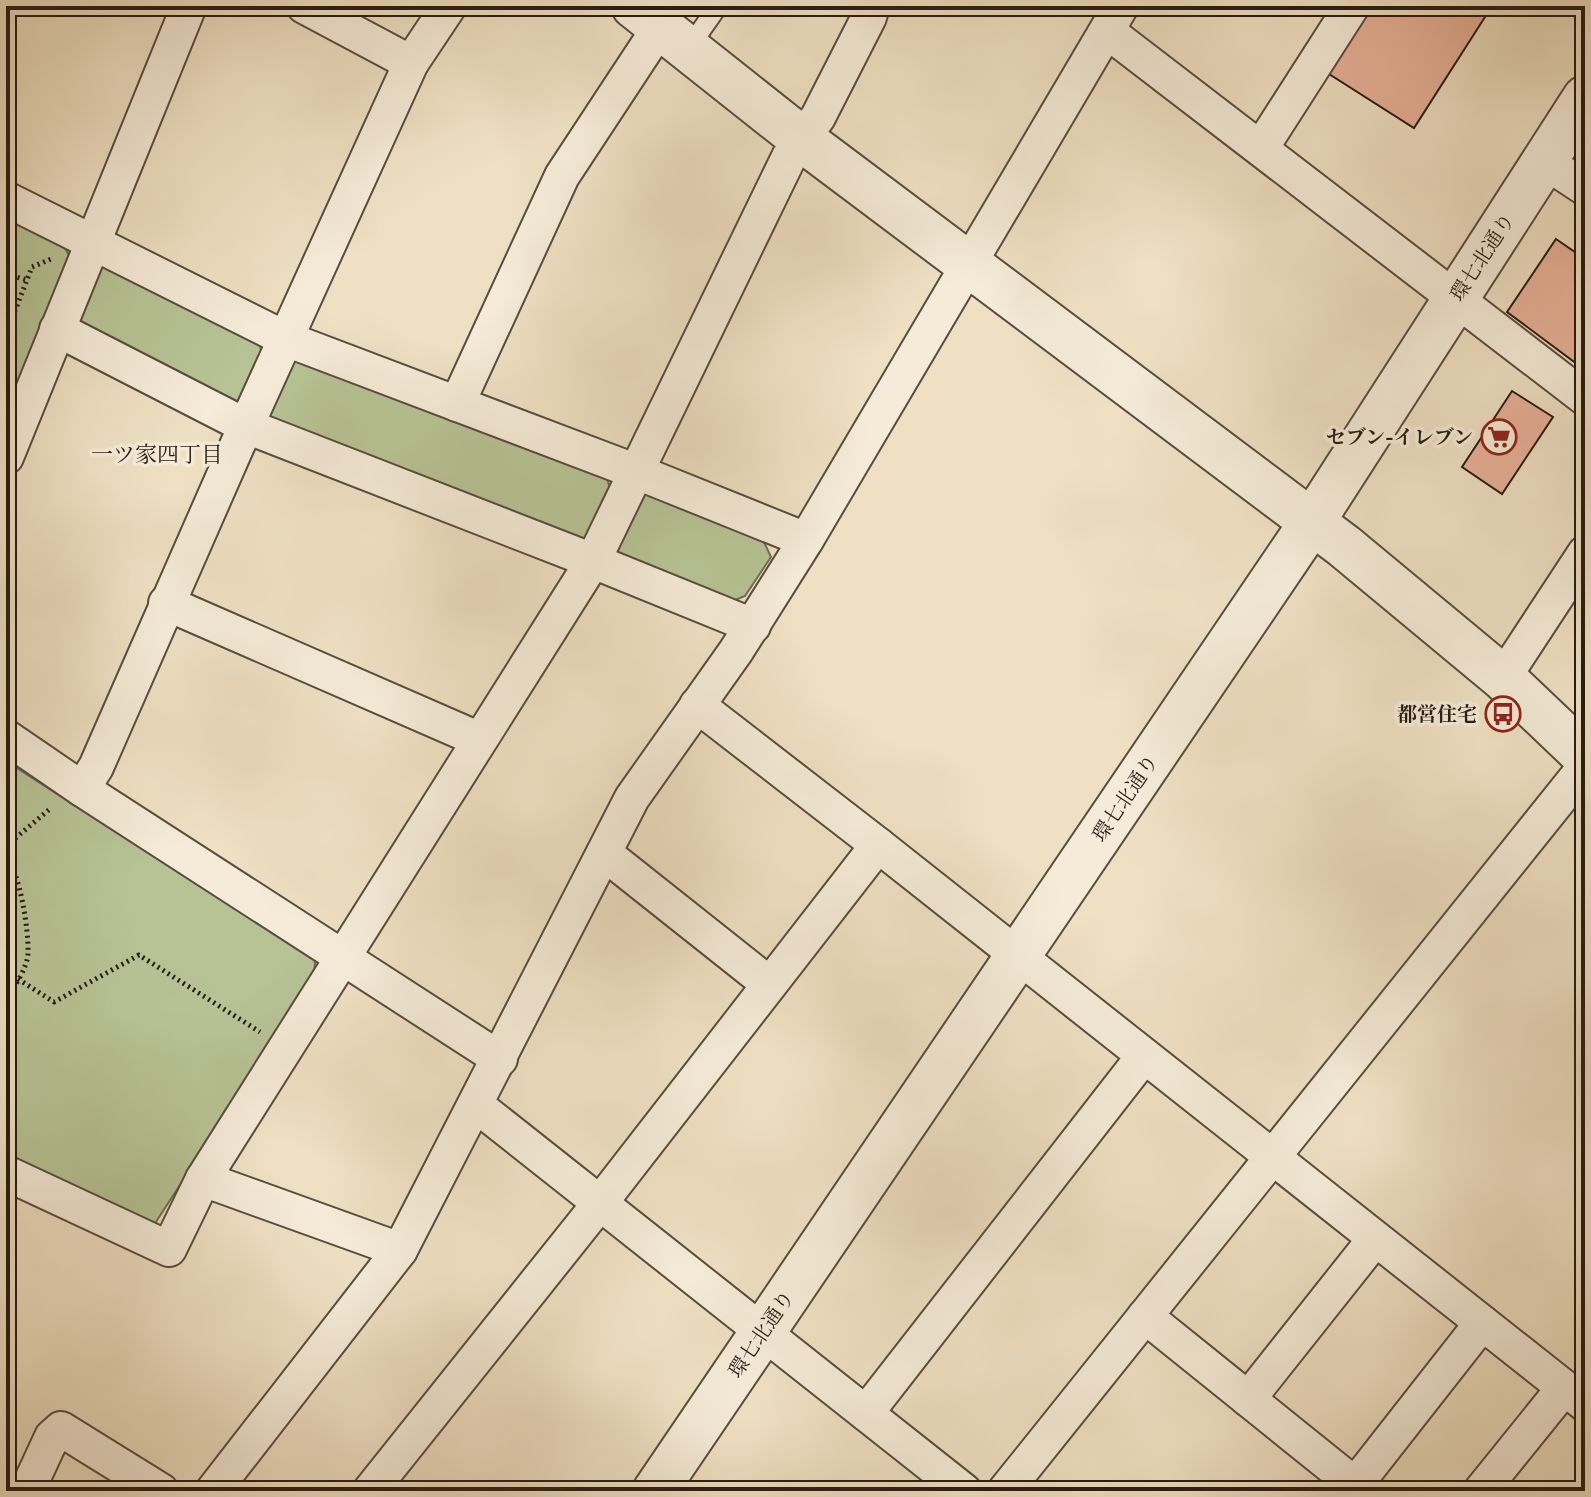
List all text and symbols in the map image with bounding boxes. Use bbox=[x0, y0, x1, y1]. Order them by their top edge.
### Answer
street label: 環七北通り bbox=[1445, 209, 1519, 305]
supermarket icon: セブン-イレブン bbox=[1480, 418, 1518, 456]
place label: セブン-イレブン bbox=[1326, 425, 1473, 449]
district label: 一ツ家四丁目 bbox=[91, 441, 223, 468]
bus stop icon: 都営住宅 bbox=[1484, 695, 1522, 733]
place label: 都営住宅 bbox=[1397, 702, 1477, 726]
street label: 環七北通り bbox=[1087, 750, 1163, 846]
street label: 環七北通り bbox=[723, 1286, 799, 1382]

